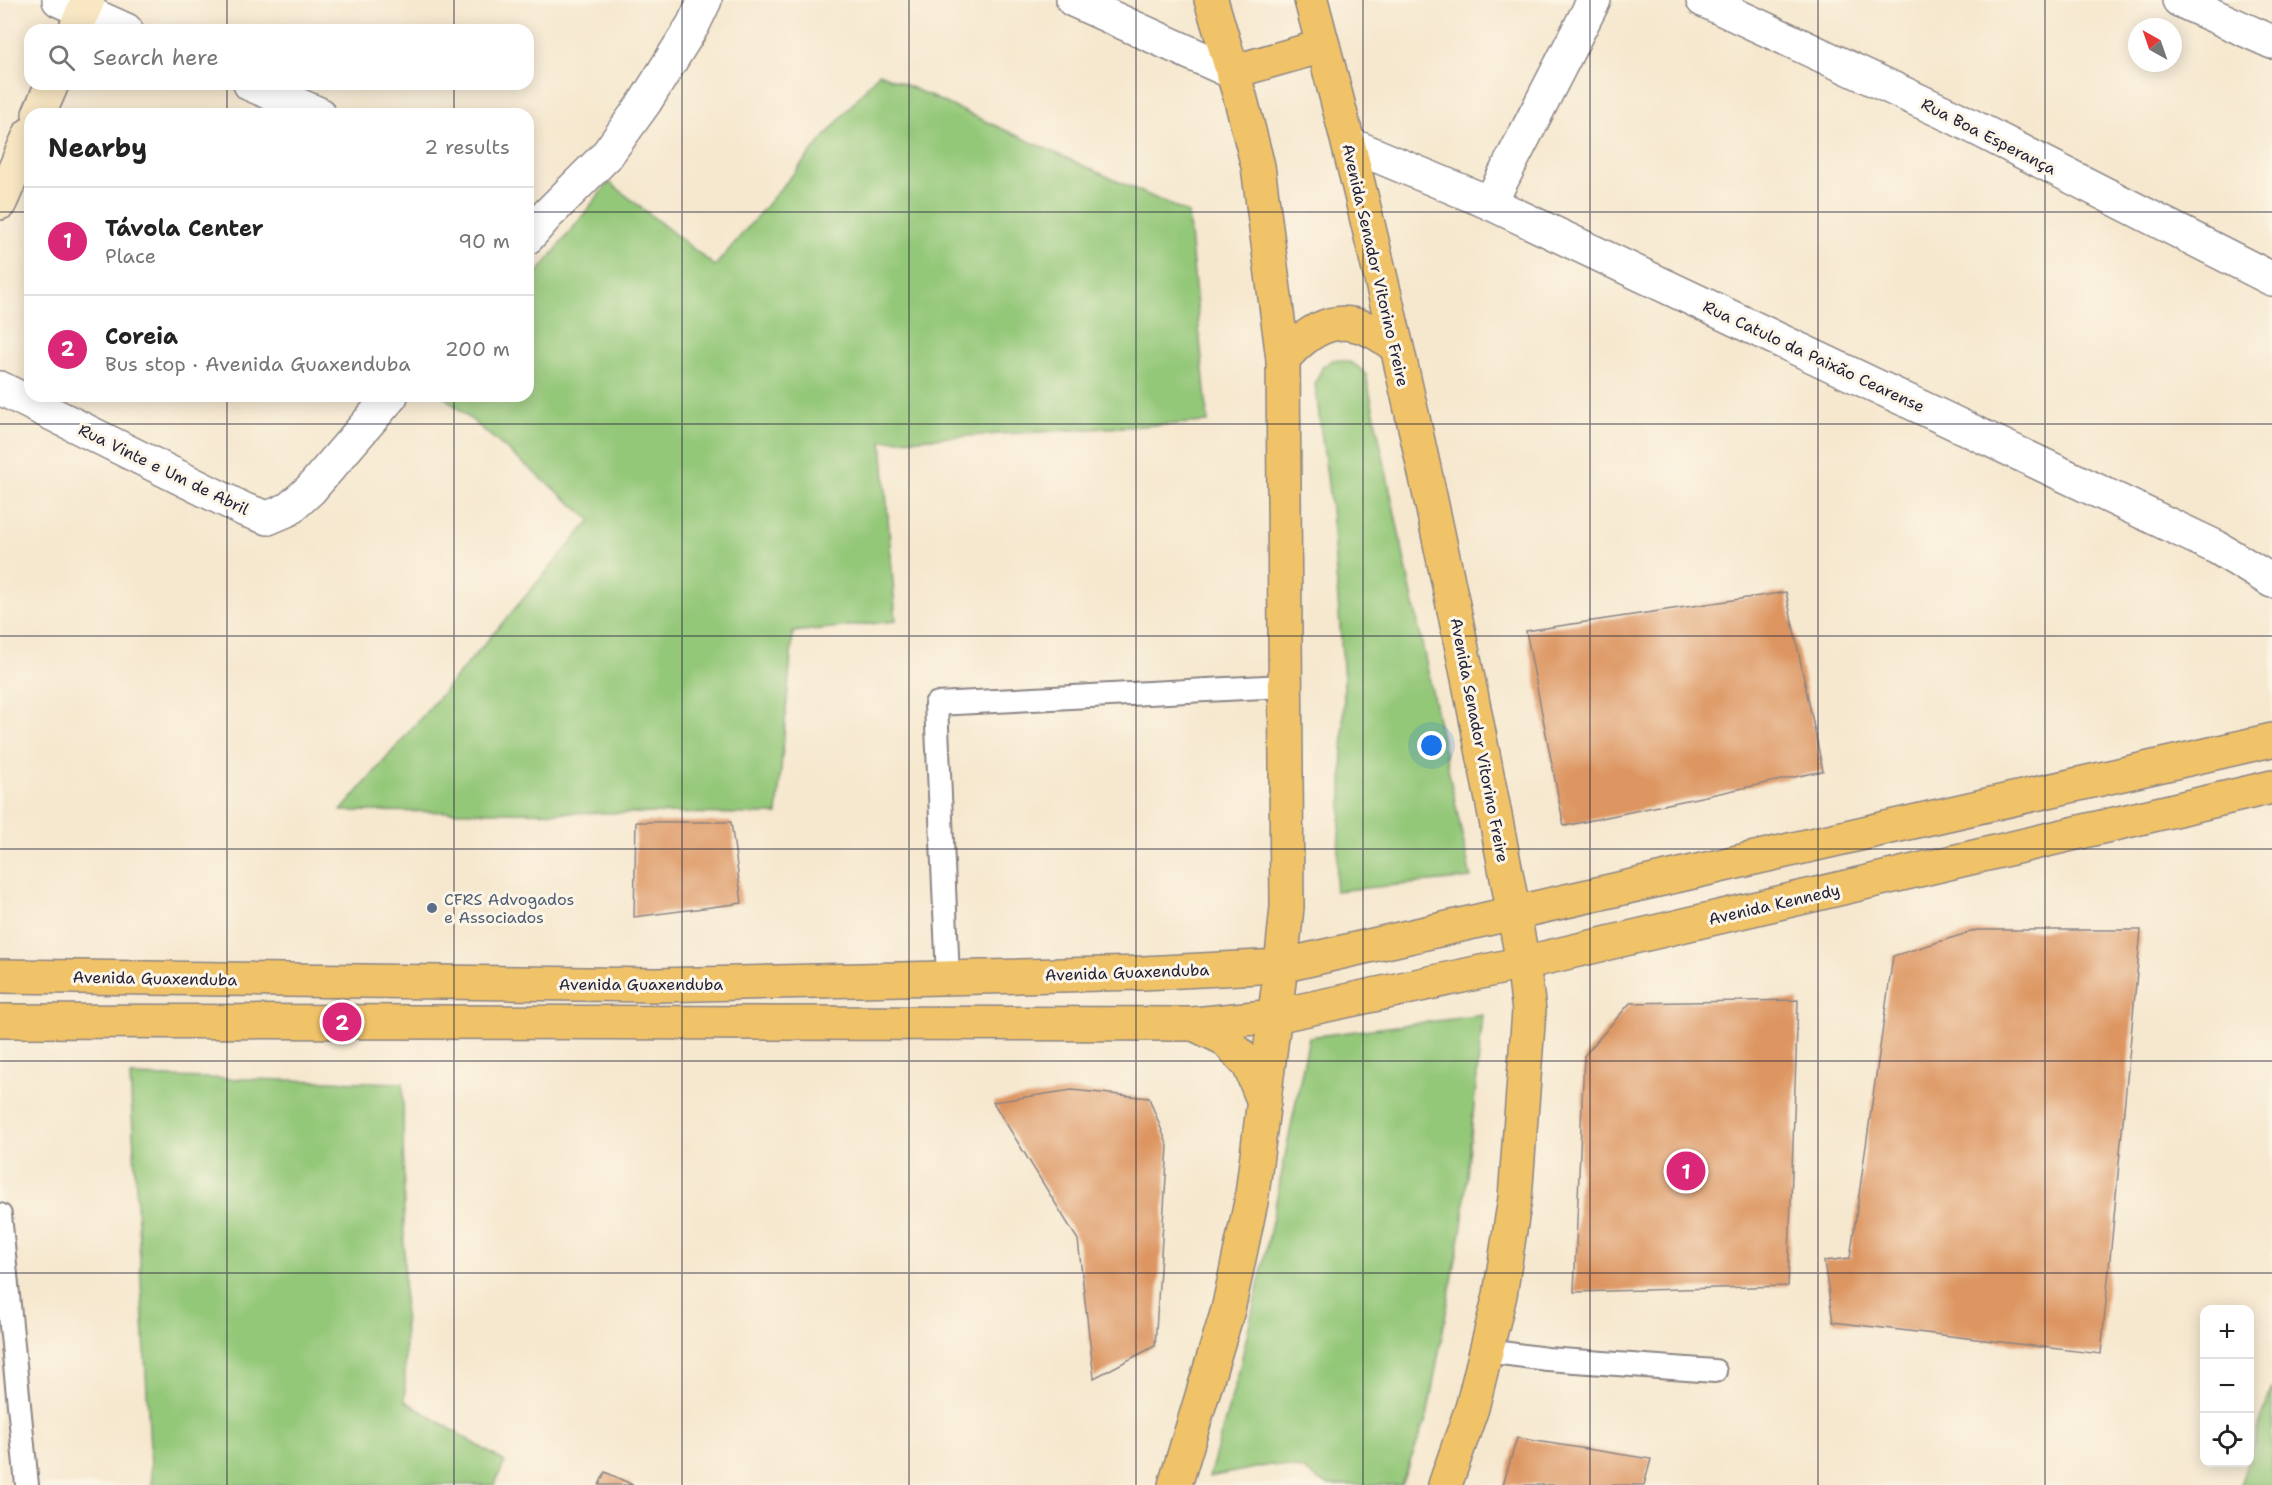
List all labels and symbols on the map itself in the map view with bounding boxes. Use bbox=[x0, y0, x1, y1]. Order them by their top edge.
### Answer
north arrow bbox=[2128, 18, 2182, 72]
street label: Rua Boa Esperança bbox=[1918, 93, 2060, 180]
street label: Avenida Senador Vitorino Freire bbox=[1337, 142, 1414, 389]
street label: Rua Catulo da Paixão Cearense bbox=[1700, 296, 1928, 417]
street label: Rua Vinte e Um de Abril bbox=[75, 419, 253, 520]
street label: Avenida Senador Vitorino Freire bbox=[1445, 616, 1514, 864]
your location bbox=[1417, 731, 1446, 760]
street label: Avenida Kennedy bbox=[1706, 879, 1842, 930]
place label: CFRS Advogados e Associados bbox=[444, 889, 575, 928]
marker: CFRS Advogados e Associados bbox=[425, 901, 439, 915]
street label: Avenida Guaxenduba bbox=[1044, 959, 1210, 986]
street label: Avenida Guaxenduba bbox=[73, 967, 237, 990]
street label: Avenida Guaxenduba bbox=[559, 974, 723, 995]
pin: 2 bbox=[322, 1000, 362, 1044]
pin: 1 bbox=[1666, 1148, 1706, 1194]

